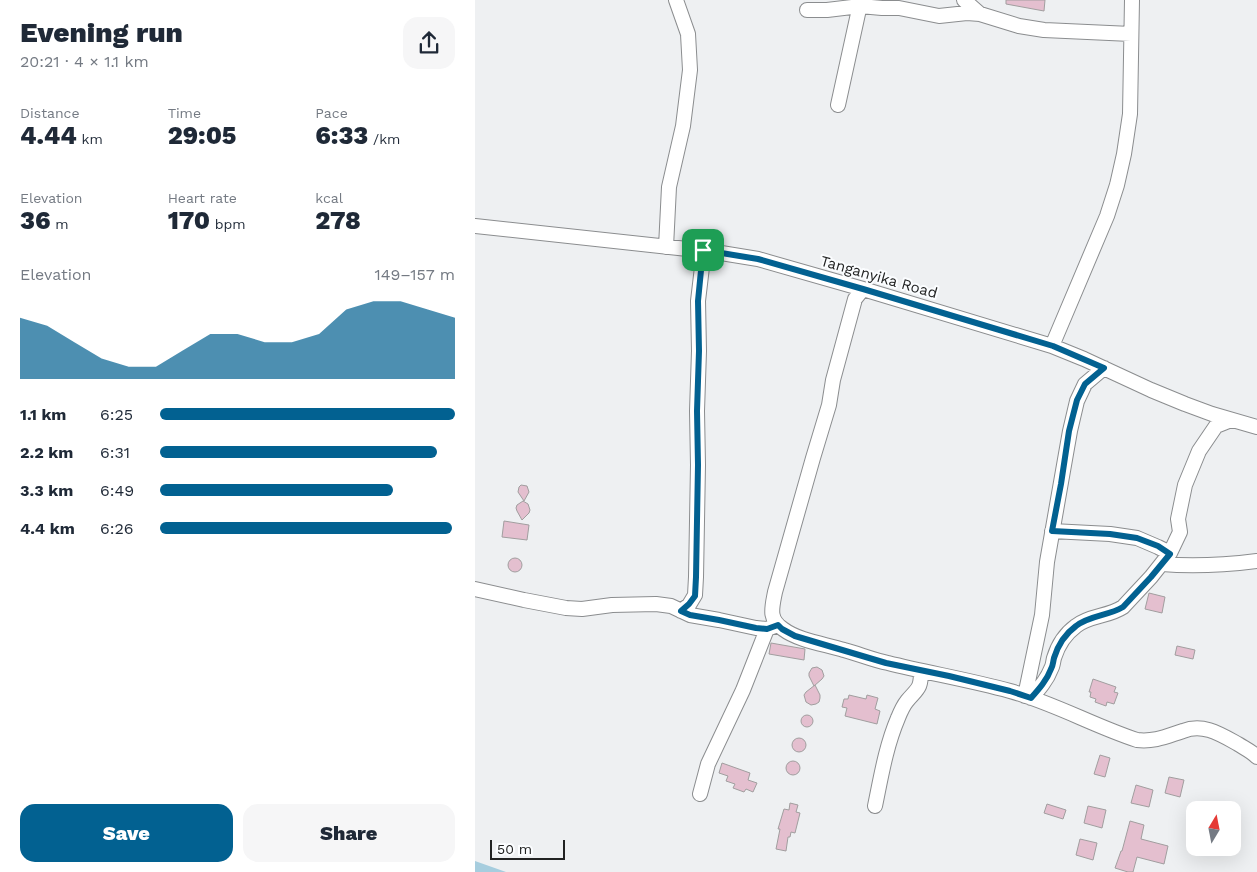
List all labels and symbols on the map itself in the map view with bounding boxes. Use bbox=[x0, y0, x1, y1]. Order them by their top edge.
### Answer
pin bbox=[682, 229, 724, 271]
street label: Tanganyika Road bbox=[818, 252, 940, 302]
north arrow bbox=[1186, 801, 1241, 856]
scale bar bbox=[490, 837, 565, 860]

